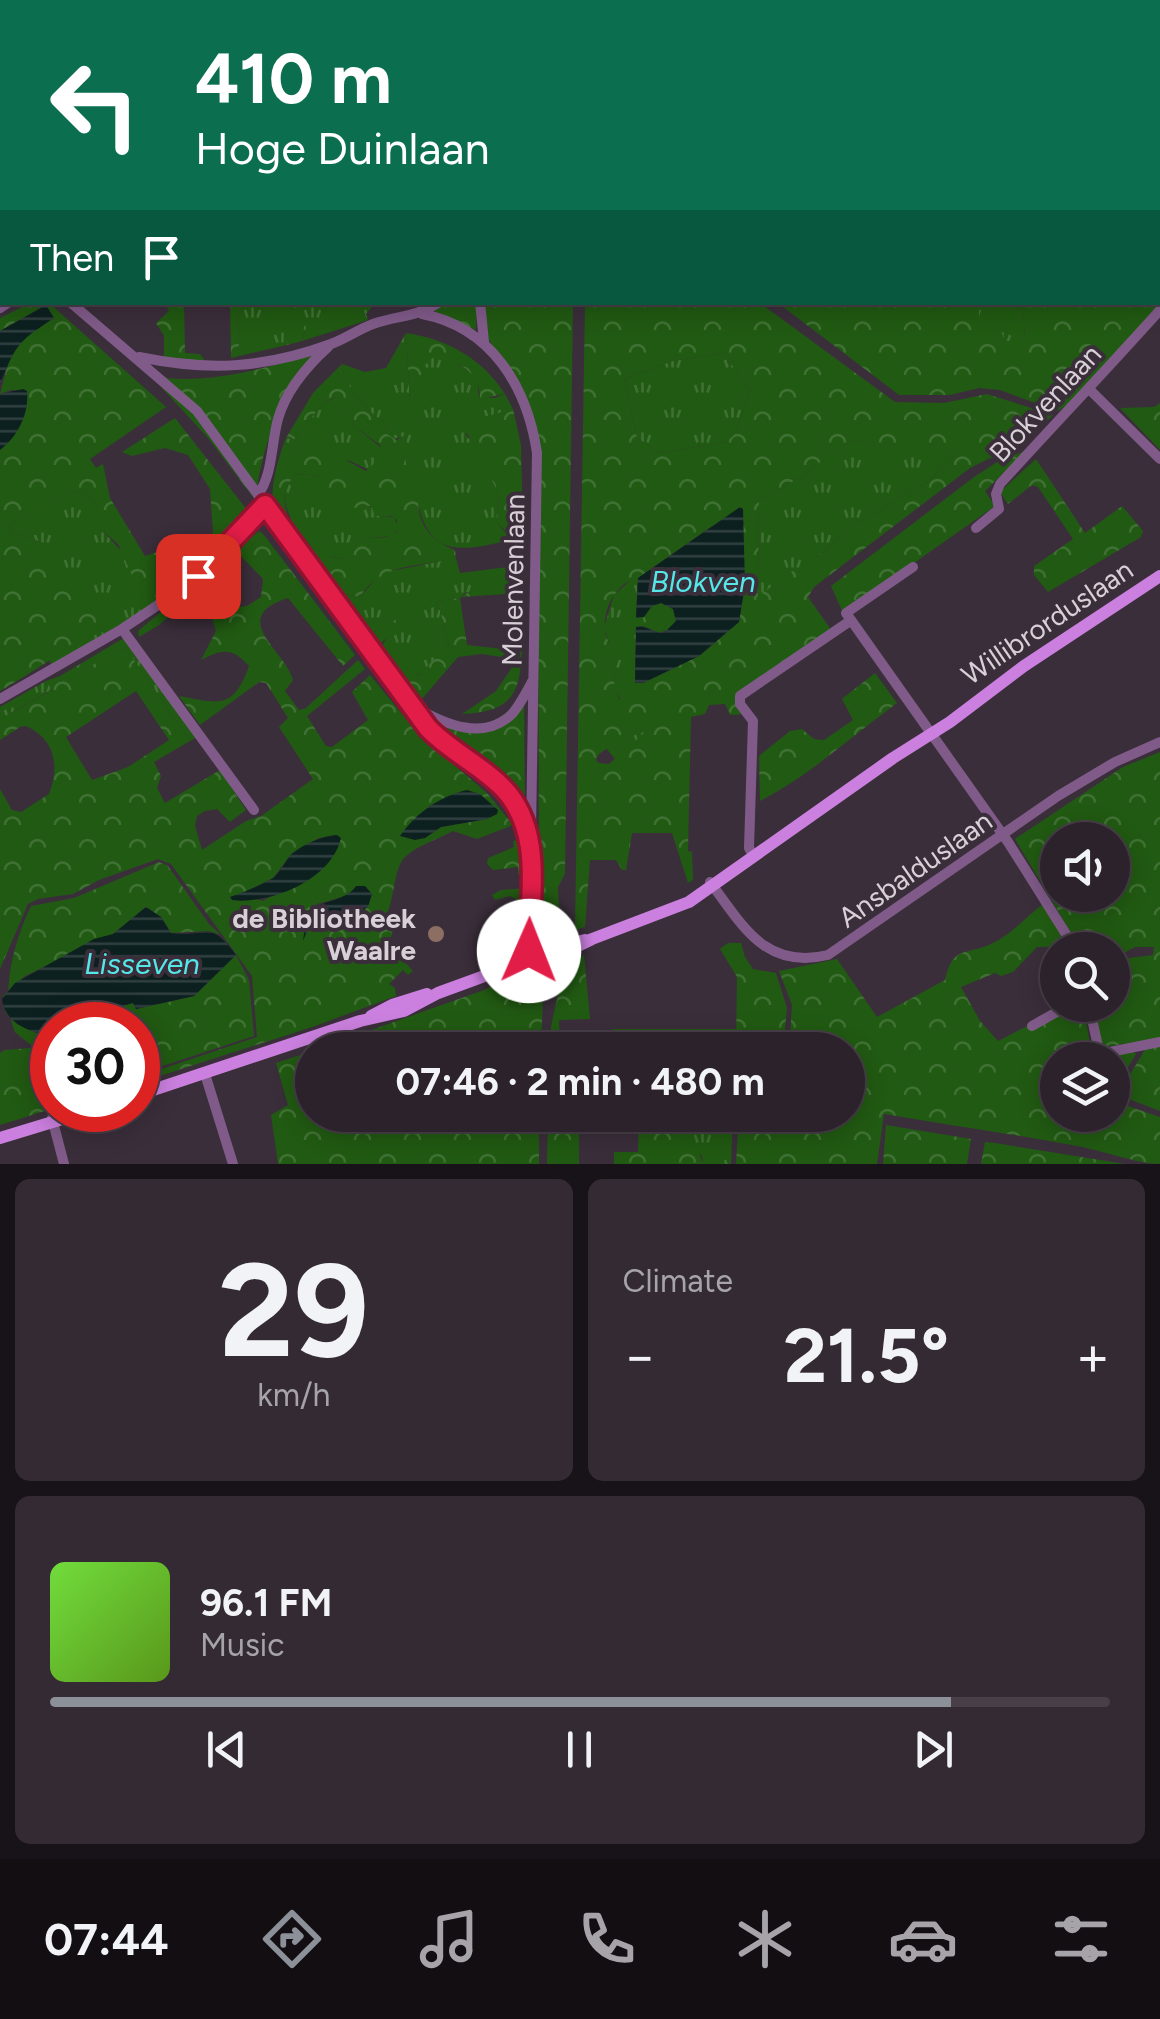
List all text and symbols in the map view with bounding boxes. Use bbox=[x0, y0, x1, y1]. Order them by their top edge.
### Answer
text: 410 m bbox=[195, 36, 392, 121]
icon: left bbox=[30, 40, 160, 170]
text: Hoge Duinlaan bbox=[195, 121, 490, 175]
icon: arrive bbox=[134, 230, 189, 285]
text: Then bbox=[30, 235, 114, 281]
street label: Blokvenlaan bbox=[982, 337, 1108, 469]
street label: Molenvenlaan bbox=[494, 494, 532, 666]
pin bbox=[156, 534, 241, 619]
icon: arrive bbox=[171, 549, 226, 604]
street label: Willibrorduslaan bbox=[955, 552, 1139, 692]
water label: Blokven bbox=[650, 563, 756, 600]
street label: Ansbalduslaan bbox=[832, 803, 998, 935]
map controls bbox=[1040, 822, 1130, 1132]
button: sound bbox=[1040, 822, 1130, 912]
position arrow bbox=[477, 899, 581, 1003]
place label: de Bibliotheek Waalre bbox=[232, 901, 416, 967]
marker: de Bibliotheek Waalre bbox=[425, 923, 447, 945]
button: search bbox=[1040, 932, 1130, 1022]
water label: Lisseven bbox=[84, 945, 200, 982]
speed limit sign: 30 bbox=[30, 1002, 160, 1132]
button: layers bbox=[1040, 1042, 1130, 1132]
text: 07:46 · 2 min · 480 m bbox=[395, 1059, 765, 1105]
text: 29 bbox=[218, 1233, 369, 1389]
text: Climate bbox=[623, 1262, 733, 1300]
text: 21.5° bbox=[783, 1311, 949, 1401]
text: − bbox=[623, 1323, 657, 1389]
text: + bbox=[1076, 1323, 1110, 1389]
text: km/h bbox=[257, 1376, 330, 1414]
text: 96.1 FM bbox=[200, 1580, 332, 1626]
text: Music bbox=[200, 1626, 285, 1664]
icon: previous bbox=[199, 1722, 254, 1777]
icon: pause bbox=[552, 1722, 607, 1777]
icon: next bbox=[906, 1722, 961, 1777]
icon: directions bbox=[257, 1904, 327, 1974]
icon: music bbox=[414, 1904, 484, 1974]
icon: phone bbox=[572, 1904, 642, 1974]
icon: climate bbox=[730, 1904, 800, 1974]
icon: car bbox=[888, 1904, 958, 1974]
icon: filters bbox=[1046, 1904, 1116, 1974]
text: 07:44 bbox=[44, 1912, 169, 1966]

